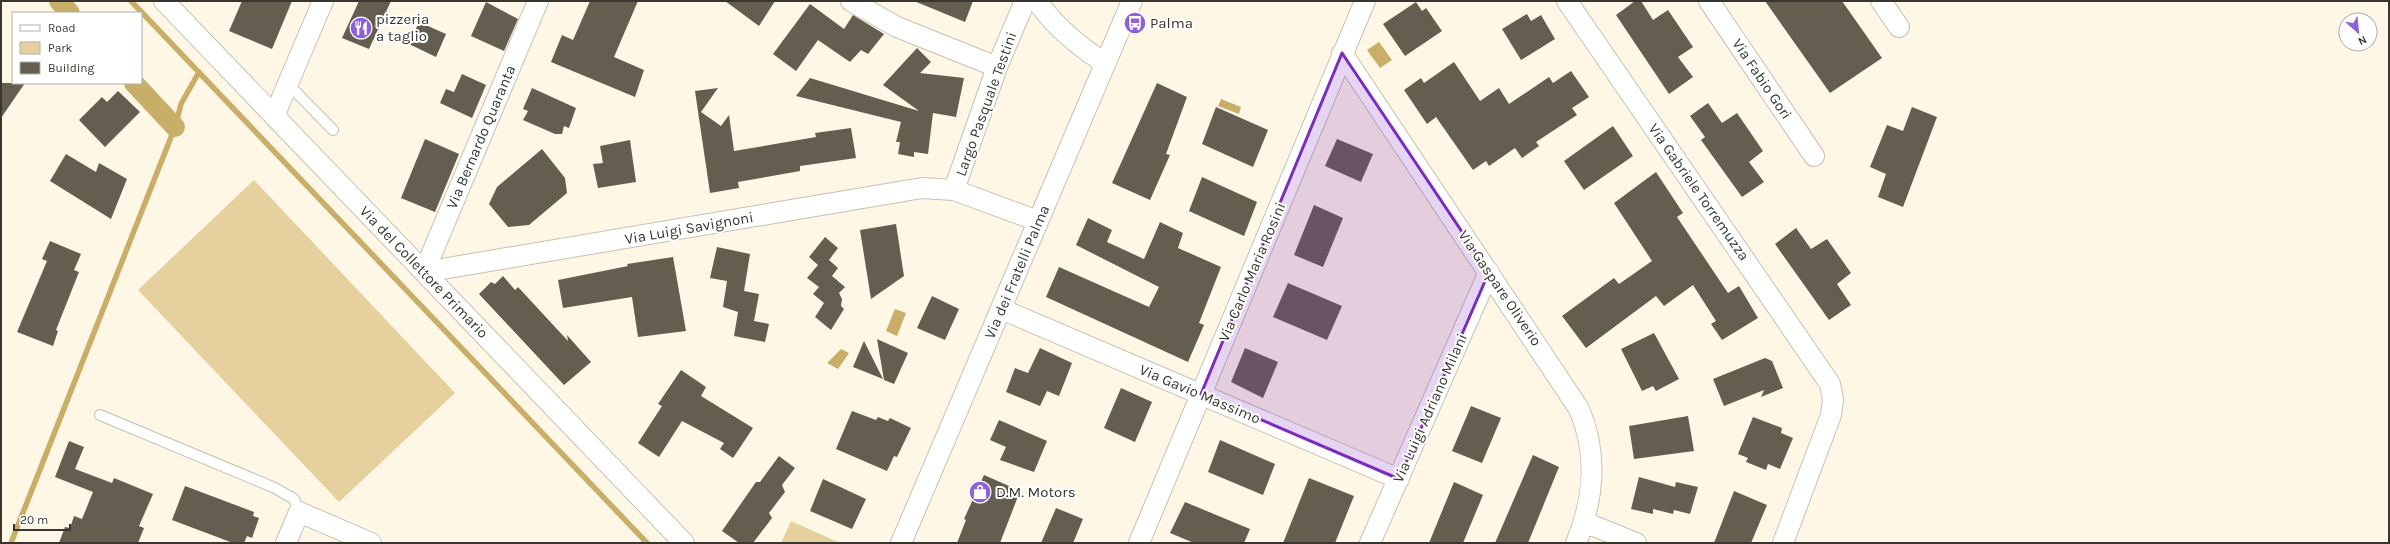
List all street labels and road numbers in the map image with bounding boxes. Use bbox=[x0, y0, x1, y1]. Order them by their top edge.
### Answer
street label: Largo Pasquale Testini bbox=[951, 29, 1021, 179]
street label: Via Fabio Gori bbox=[1728, 35, 1796, 123]
street label: Via Bernardo Quaranta bbox=[443, 62, 519, 212]
street label: Via Gabriele Torremuzza bbox=[1645, 120, 1753, 264]
street label: Via Carlo Maria Rosini bbox=[1215, 200, 1289, 344]
street label: Via del Collettore Primario bbox=[356, 202, 492, 342]
street label: Via dei Fratelli Palma bbox=[981, 202, 1053, 342]
street label: Via Luigi Savignoni bbox=[623, 208, 755, 248]
street label: Via Gaspare Oliverio bbox=[1455, 227, 1545, 349]
street label: Via Luigi Adriano Milani bbox=[1389, 331, 1471, 485]
street label: Via Gavio Massimo bbox=[1137, 360, 1263, 428]

